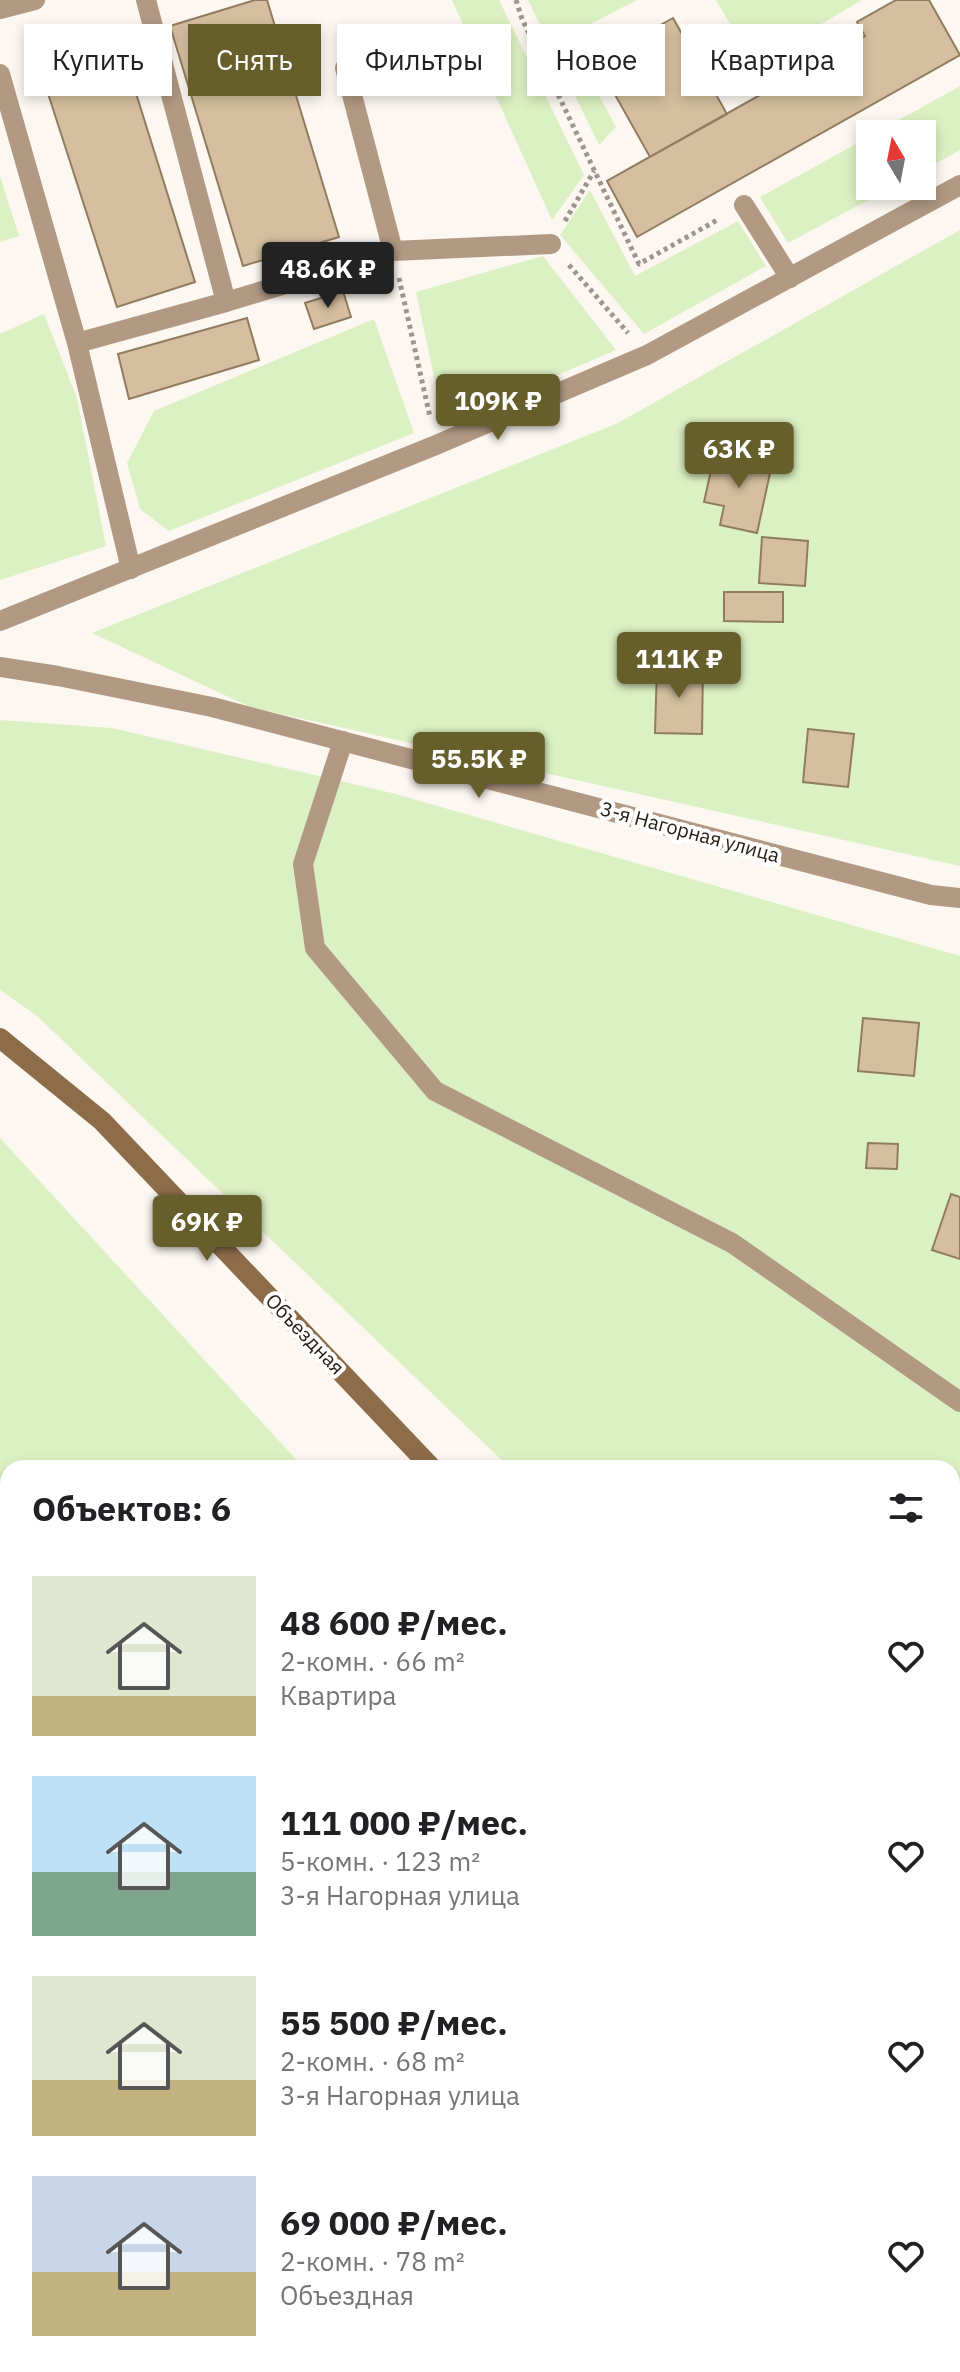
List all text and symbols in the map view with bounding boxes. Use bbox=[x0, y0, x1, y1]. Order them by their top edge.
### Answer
chip: Купить bbox=[24, 24, 172, 96]
chip: Снять bbox=[188, 24, 321, 96]
chip: Фильтры bbox=[337, 24, 511, 96]
chip: Новое bbox=[527, 24, 665, 96]
chip: Квартира bbox=[681, 24, 863, 96]
north arrow bbox=[856, 120, 936, 200]
map controls bbox=[856, 120, 936, 200]
pin: 48.6K ₽ bbox=[254, 242, 402, 310]
text: 48.6K ₽ bbox=[280, 251, 376, 285]
pin: 109K ₽ bbox=[433, 374, 563, 442]
text: 109K ₽ bbox=[454, 383, 542, 417]
pin: 63K ₽ bbox=[683, 422, 795, 490]
text: 63K ₽ bbox=[703, 431, 775, 465]
pin: 111K ₽ bbox=[614, 632, 744, 700]
text: 111K ₽ bbox=[635, 641, 723, 675]
pin: 55.5K ₽ bbox=[405, 732, 553, 800]
text: 55.5K ₽ bbox=[431, 741, 527, 775]
street label: 3-я Нагорная улица bbox=[597, 795, 783, 869]
pin: 69K ₽ bbox=[151, 1195, 263, 1263]
text: 69K ₽ bbox=[171, 1204, 243, 1238]
street label: Объездная bbox=[260, 1287, 351, 1380]
text: Объектов: 6 bbox=[32, 1486, 231, 1530]
icon: filters bbox=[884, 1486, 928, 1530]
text: 48 600 ₽/мес. bbox=[280, 1600, 508, 1644]
icon: home bbox=[96, 1608, 192, 1704]
icon: heart bbox=[884, 1634, 928, 1678]
text: 2-комн. · 66 m² bbox=[280, 1644, 465, 1678]
text: Квартира bbox=[280, 1678, 397, 1712]
text: 111 000 ₽/мес. bbox=[280, 1800, 528, 1844]
icon: home bbox=[96, 1808, 192, 1904]
icon: heart bbox=[884, 1834, 928, 1878]
text: 5-комн. · 123 m² bbox=[280, 1844, 480, 1878]
text: 3-я Нагорная улица bbox=[280, 1878, 520, 1912]
text: 55 500 ₽/мес. bbox=[280, 2000, 508, 2044]
icon: home bbox=[96, 2008, 192, 2104]
icon: heart bbox=[884, 2034, 928, 2078]
text: 2-комн. · 68 m² bbox=[280, 2044, 465, 2078]
text: 3-я Нагорная улица bbox=[280, 2078, 520, 2112]
text: 69 000 ₽/мес. bbox=[280, 2200, 508, 2244]
icon: home bbox=[96, 2208, 192, 2304]
icon: heart bbox=[884, 2234, 928, 2278]
text: 2-комн. · 78 m² bbox=[280, 2244, 465, 2278]
text: Объездная bbox=[280, 2278, 414, 2312]

